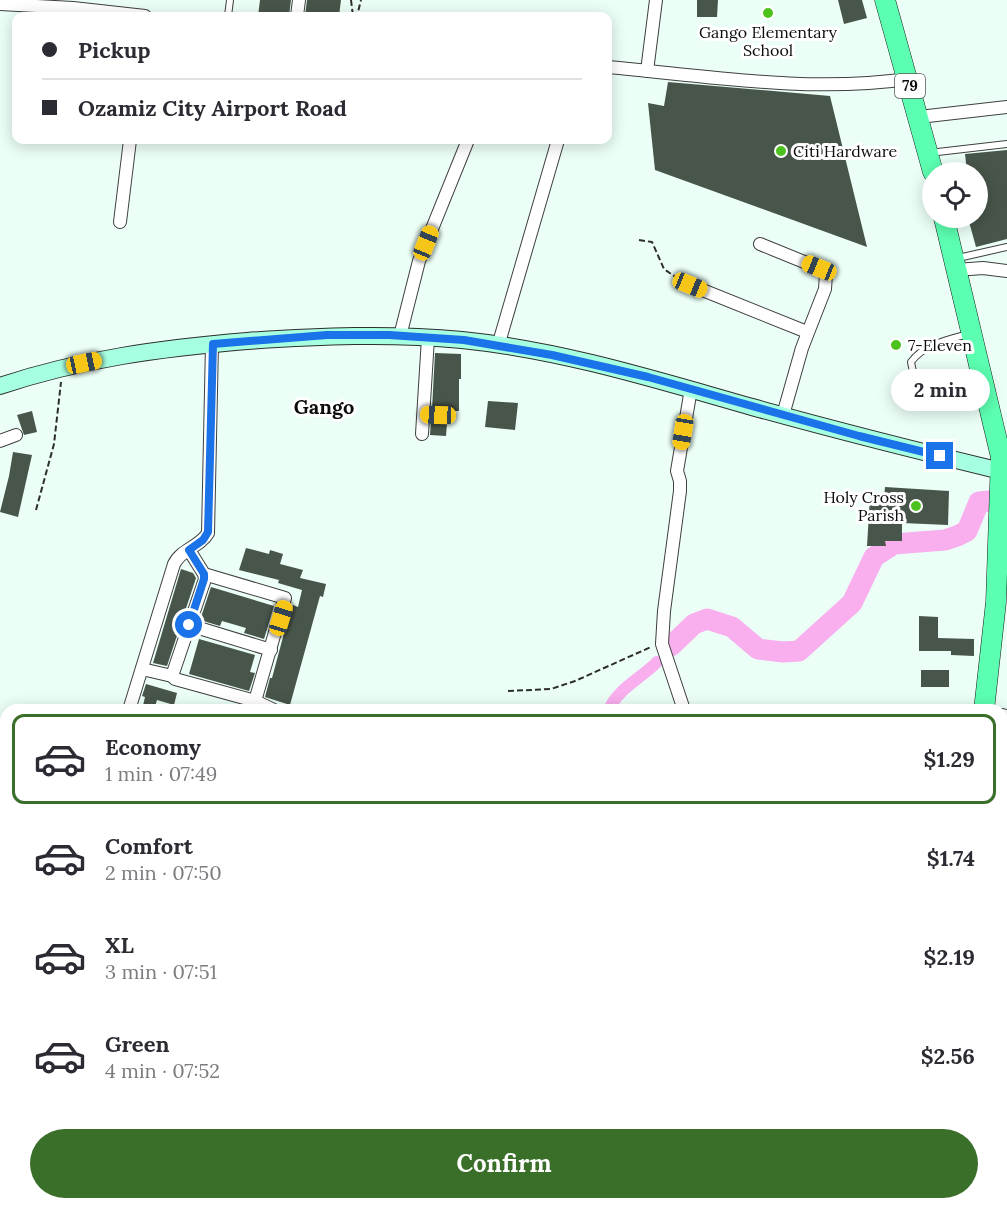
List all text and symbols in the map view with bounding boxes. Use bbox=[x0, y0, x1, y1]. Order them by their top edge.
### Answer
marker: Gango Elementary School bbox=[761, 6, 775, 20]
place label: Gango Elementary School bbox=[699, 22, 838, 60]
text: Pickup bbox=[78, 36, 151, 64]
road number: 79 bbox=[895, 74, 925, 98]
text: Ozamiz City Airport Road bbox=[78, 94, 347, 122]
place label: Citi Hardware bbox=[793, 141, 897, 161]
marker: Citi Hardware bbox=[774, 144, 788, 158]
map controls bbox=[922, 162, 988, 228]
button: locate bbox=[922, 162, 988, 228]
car bbox=[411, 223, 441, 263]
car bbox=[799, 253, 839, 283]
car bbox=[670, 270, 710, 300]
place label: 7-Eleven bbox=[908, 335, 972, 355]
marker: 7-Eleven bbox=[889, 338, 903, 352]
car bbox=[65, 350, 103, 376]
callout: 2 min bbox=[890, 369, 990, 411]
text: 2 min bbox=[914, 377, 967, 402]
district label: Gango bbox=[294, 394, 354, 419]
car bbox=[420, 405, 456, 425]
car bbox=[671, 413, 695, 451]
route end bbox=[926, 442, 953, 469]
place label: Holy Cross Parish bbox=[823, 487, 904, 525]
marker: Holy Cross Parish bbox=[909, 499, 923, 513]
car bbox=[267, 598, 295, 638]
route start bbox=[175, 611, 202, 638]
icon: car bbox=[33, 732, 87, 786]
text: Economy bbox=[105, 733, 201, 761]
text: $1.29 bbox=[924, 745, 975, 773]
text: 1 min · 07:49 bbox=[105, 761, 217, 786]
icon: car bbox=[33, 831, 87, 885]
text: Comfort bbox=[105, 832, 193, 860]
text: $1.74 bbox=[927, 844, 975, 872]
text: 2 min · 07:50 bbox=[105, 860, 222, 885]
icon: car bbox=[33, 930, 87, 984]
text: XL bbox=[105, 931, 134, 959]
text: $2.19 bbox=[924, 943, 975, 971]
text: 3 min · 07:51 bbox=[105, 959, 217, 984]
icon: car bbox=[33, 1029, 87, 1083]
text: Green bbox=[105, 1030, 170, 1058]
text: $2.56 bbox=[921, 1042, 975, 1070]
text: 4 min · 07:52 bbox=[105, 1058, 220, 1083]
button: Confirm bbox=[30, 1129, 978, 1198]

